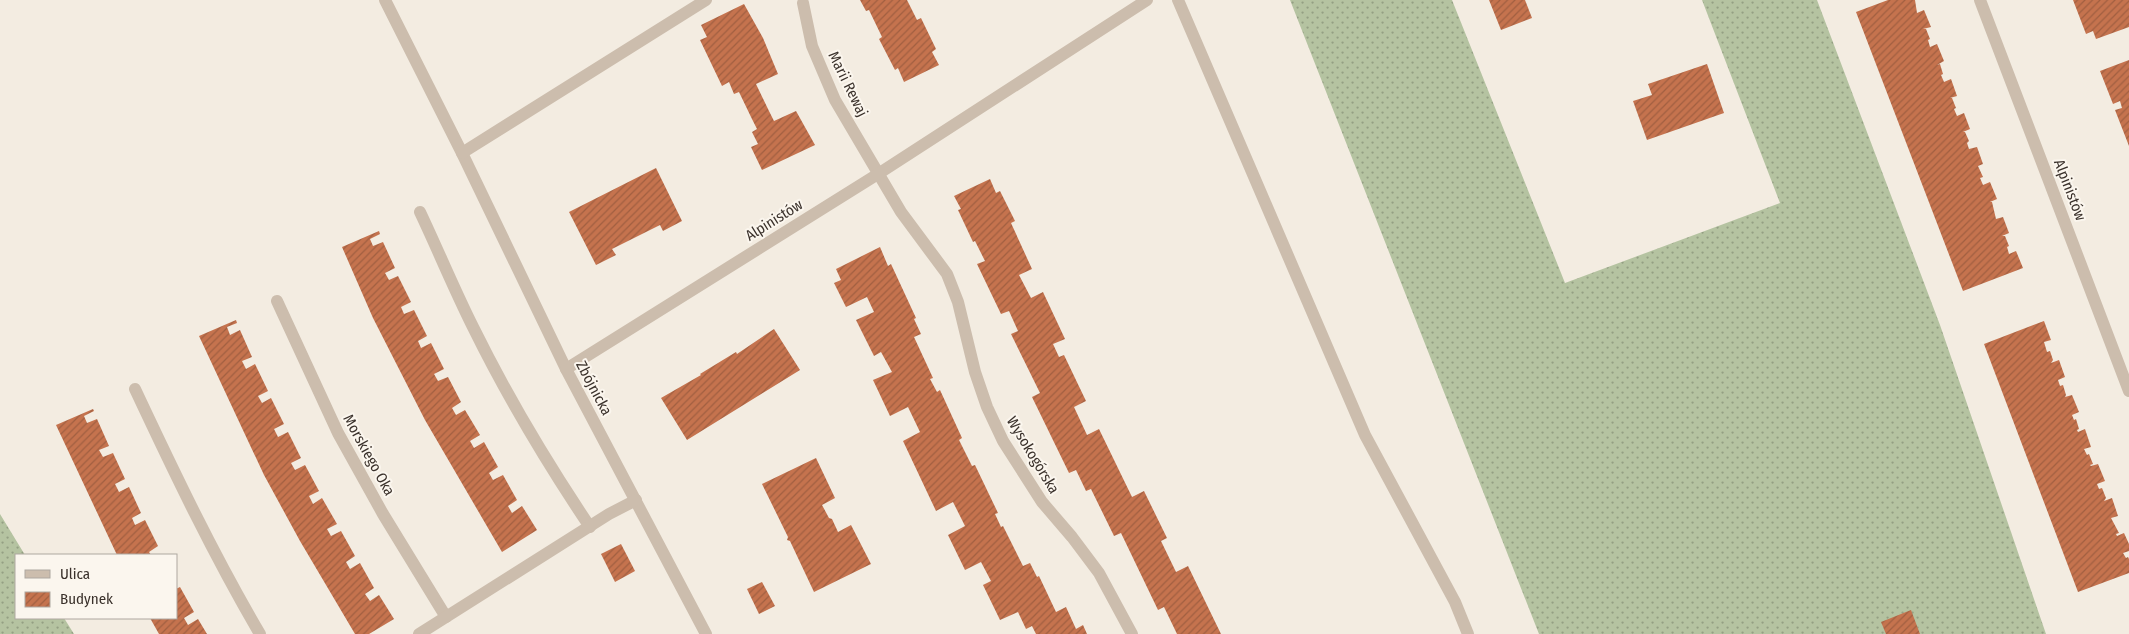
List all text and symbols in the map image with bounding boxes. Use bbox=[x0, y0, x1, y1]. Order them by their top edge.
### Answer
street label: Marii Rewaj bbox=[824, 48, 872, 120]
street label: Alpinistów bbox=[2050, 157, 2090, 223]
street label: Alpinistów bbox=[742, 195, 806, 245]
street label: Zbójnicka bbox=[572, 358, 616, 418]
street label: Morskiego Oka bbox=[339, 411, 399, 499]
street label: Wysokogórska bbox=[1003, 413, 1063, 497]
legend bbox=[15, 554, 178, 619]
text: Ulica bbox=[60, 565, 90, 583]
text: Budynek bbox=[60, 590, 113, 608]

